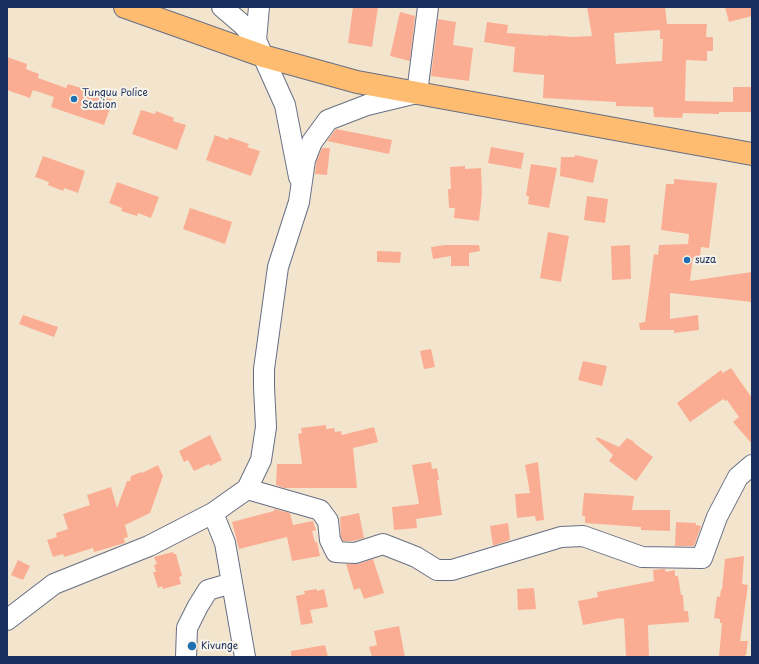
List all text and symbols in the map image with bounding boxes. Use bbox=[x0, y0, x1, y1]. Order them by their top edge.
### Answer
place label: Tunguu Police Station bbox=[82, 87, 148, 110]
marker: Tunguu Police Station bbox=[69, 94, 79, 104]
place label: suza bbox=[695, 254, 716, 266]
marker: suza bbox=[682, 255, 692, 265]
marker: Kivunge bbox=[186, 640, 198, 652]
place label: Kivunge bbox=[201, 640, 238, 652]

